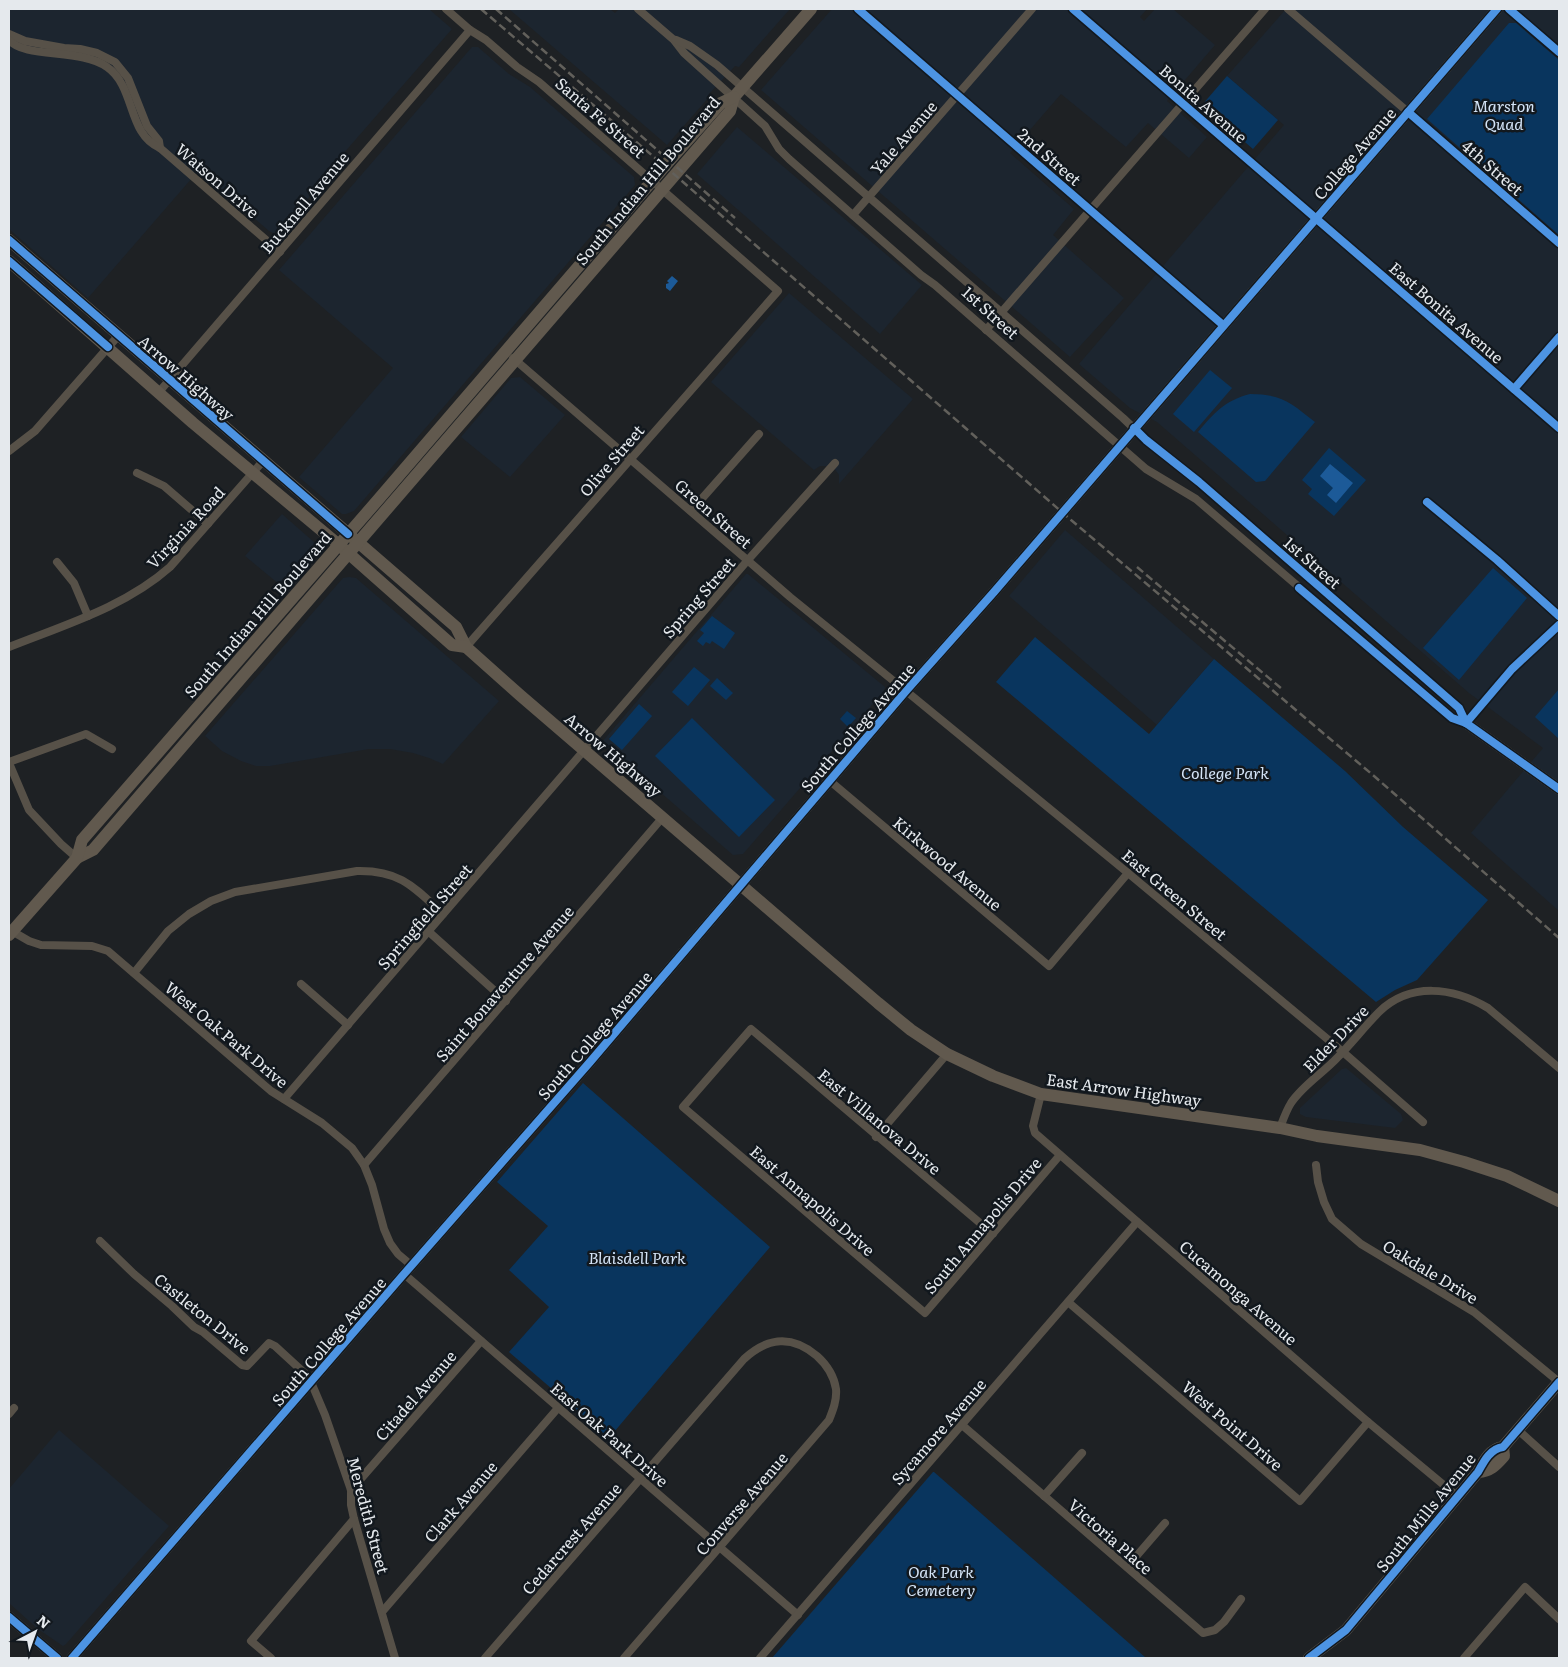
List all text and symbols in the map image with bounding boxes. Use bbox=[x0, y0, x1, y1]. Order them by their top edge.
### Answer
street label: Bonita Avenue bbox=[1155, 58, 1253, 148]
street label: Santa Fe Street bbox=[551, 71, 652, 163]
street label: South Indian Hill Boulevard bbox=[569, 90, 725, 270]
park label: Marston Quad bbox=[1473, 93, 1535, 135]
street label: Yale Avenue bbox=[864, 95, 942, 179]
street label: College Avenue bbox=[1307, 102, 1401, 204]
street label: 2nd Street bbox=[1013, 122, 1087, 191]
street label: 4th Street bbox=[1457, 133, 1530, 201]
street label: Watson Drive bbox=[171, 137, 265, 223]
street label: Bucknell Avenue bbox=[254, 146, 354, 258]
street label: East Bonita Avenue bbox=[1384, 255, 1510, 369]
street label: 1st Street bbox=[957, 280, 1025, 344]
street label: Arrow Highway bbox=[134, 328, 241, 426]
street label: Olive Street bbox=[573, 418, 649, 501]
street label: Green Street bbox=[670, 473, 758, 554]
street label: Virginia Road bbox=[140, 480, 230, 574]
street label: South Indian Hill Boulevard bbox=[178, 525, 336, 703]
street label: 1st Street bbox=[1279, 530, 1347, 594]
street label: Spring Street bbox=[656, 551, 740, 643]
street label: South College Avenue bbox=[794, 657, 920, 797]
street label: Arrow Highway bbox=[560, 706, 669, 802]
park label: College Park bbox=[1181, 760, 1269, 784]
street label: Kirkwood Avenue bbox=[888, 810, 1008, 916]
street label: East Green Street bbox=[1117, 843, 1233, 946]
street label: Springfield Street bbox=[371, 857, 477, 974]
street label: Saint Bonaventure Avenue bbox=[429, 900, 579, 1066]
street label: South College Avenue bbox=[531, 965, 657, 1105]
street label: West Oak Park Drive bbox=[160, 975, 294, 1093]
street label: Elder Drive bbox=[1297, 999, 1373, 1077]
street label: East Villanova Drive bbox=[813, 1062, 947, 1180]
street label: East Arrow Highway bbox=[1045, 1066, 1204, 1112]
street label: East Annapolis Drive bbox=[745, 1139, 881, 1261]
street label: South Annapolis Drive bbox=[918, 1151, 1046, 1299]
street label: Oakdale Drive bbox=[1379, 1233, 1483, 1309]
street label: Cucamonga Avenue bbox=[1175, 1234, 1303, 1350]
park label: Blaisdell Park bbox=[588, 1245, 686, 1269]
street label: Castleton Drive bbox=[150, 1267, 256, 1359]
street label: South College Avenue bbox=[265, 1271, 391, 1411]
street label: Citadel Avenue bbox=[369, 1344, 461, 1446]
street label: Sycamore Avenue bbox=[885, 1372, 991, 1490]
street label: West Point Drive bbox=[1177, 1374, 1289, 1476]
street label: East Oak Park Drive bbox=[546, 1376, 674, 1492]
street label: Converse Avenue bbox=[689, 1446, 793, 1560]
street label: South Mills Avenue bbox=[1369, 1447, 1481, 1577]
street label: Meredith Street bbox=[342, 1454, 396, 1577]
street label: Clark Avenue bbox=[418, 1455, 502, 1547]
street label: Cedarcrest Avenue bbox=[516, 1477, 626, 1599]
street label: Victoria Place bbox=[1064, 1493, 1158, 1579]
park label: Oak Park Cemetery bbox=[907, 1559, 975, 1601]
north arrow bbox=[10, 1607, 60, 1657]
text: N bbox=[33, 1610, 55, 1633]

